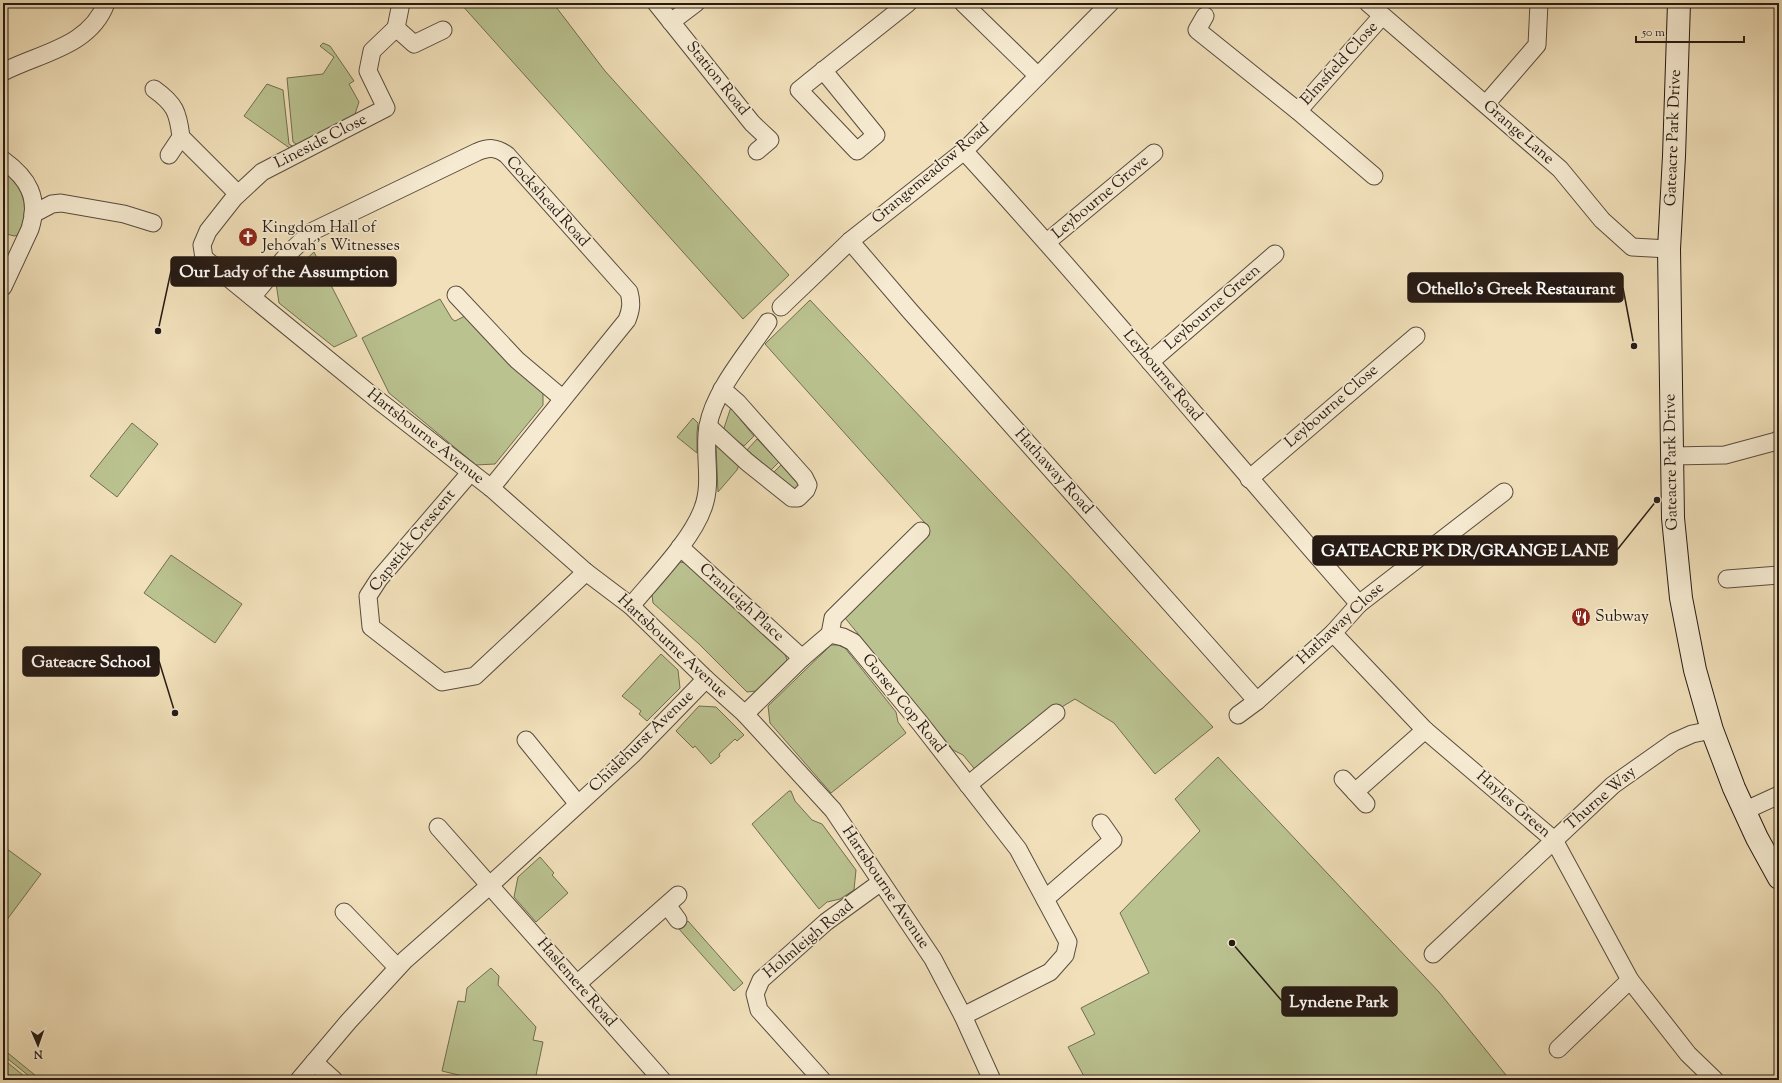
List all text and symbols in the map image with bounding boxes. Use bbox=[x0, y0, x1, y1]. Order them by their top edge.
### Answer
street label: Elmsfield Close bbox=[1296, 17, 1384, 111]
scale bar bbox=[1636, 18, 1744, 44]
text: 50 m bbox=[1641, 24, 1665, 42]
street label: Station Road bbox=[680, 37, 754, 121]
street label: Gateacre Park Drive bbox=[1660, 69, 1688, 207]
street label: Grange Lane bbox=[1477, 95, 1559, 171]
street label: Lineside Close bbox=[271, 109, 371, 175]
street label: Grangemeadow Road bbox=[867, 118, 995, 230]
street label: Cockshead Road bbox=[500, 151, 594, 253]
street label: Leybourne Grove bbox=[1048, 151, 1154, 245]
place label: Kingdom Hall of Jehovah's Witnesses bbox=[261, 217, 400, 258]
church icon: Kingdom Hall of Jehovah's Witnesses bbox=[237, 226, 259, 248]
callout: Our Lady of the Assumption bbox=[171, 257, 396, 286]
street label: Leybourne Green bbox=[1160, 259, 1267, 356]
text: Our Lady of the Assumption bbox=[179, 261, 390, 285]
callout: Othello's Greek Restaurant bbox=[1408, 273, 1623, 302]
text: Othello's Greek Restaurant bbox=[1417, 278, 1616, 302]
street label: Leybourne Road bbox=[1117, 325, 1207, 427]
street label: Leybourne Close bbox=[1280, 360, 1384, 454]
street label: Hartsbourne Avenue bbox=[361, 384, 489, 490]
street label: Gateacre Park Drive bbox=[1659, 393, 1685, 531]
street label: Hathaway Road bbox=[1008, 424, 1098, 520]
street label: Capstick Crescent bbox=[364, 484, 462, 597]
callout: GATEACRE PK DR/GRANGE LANE bbox=[1313, 536, 1617, 565]
text: GATEACRE PK DR/GRANGE LANE bbox=[1321, 540, 1610, 564]
street label: Cranleigh Place bbox=[693, 558, 789, 648]
street label: Hathaway Close bbox=[1292, 577, 1390, 671]
street label: Hartsbourne Avenue bbox=[612, 590, 732, 704]
restaurant icon: Subway bbox=[1570, 606, 1592, 628]
place label: Subway bbox=[1595, 606, 1649, 629]
callout: Gateacre School bbox=[23, 647, 159, 676]
street label: Gorsey Cop Road bbox=[856, 649, 950, 759]
text: Gateacre School bbox=[31, 651, 151, 675]
street label: Chislehurst Avenue bbox=[584, 686, 700, 798]
street label: Thurne Way bbox=[1560, 761, 1642, 836]
street label: Hayles Green bbox=[1471, 766, 1556, 844]
street label: Hartsbourne Avenue bbox=[835, 822, 935, 954]
street label: Holmleigh Road bbox=[759, 895, 859, 985]
street label: Haslemere Road bbox=[531, 933, 621, 1033]
callout: Lyndene Park bbox=[1282, 987, 1397, 1016]
text: Lyndene Park bbox=[1289, 991, 1389, 1015]
north arrow bbox=[18, 1025, 58, 1065]
text: N bbox=[33, 1046, 44, 1062]

